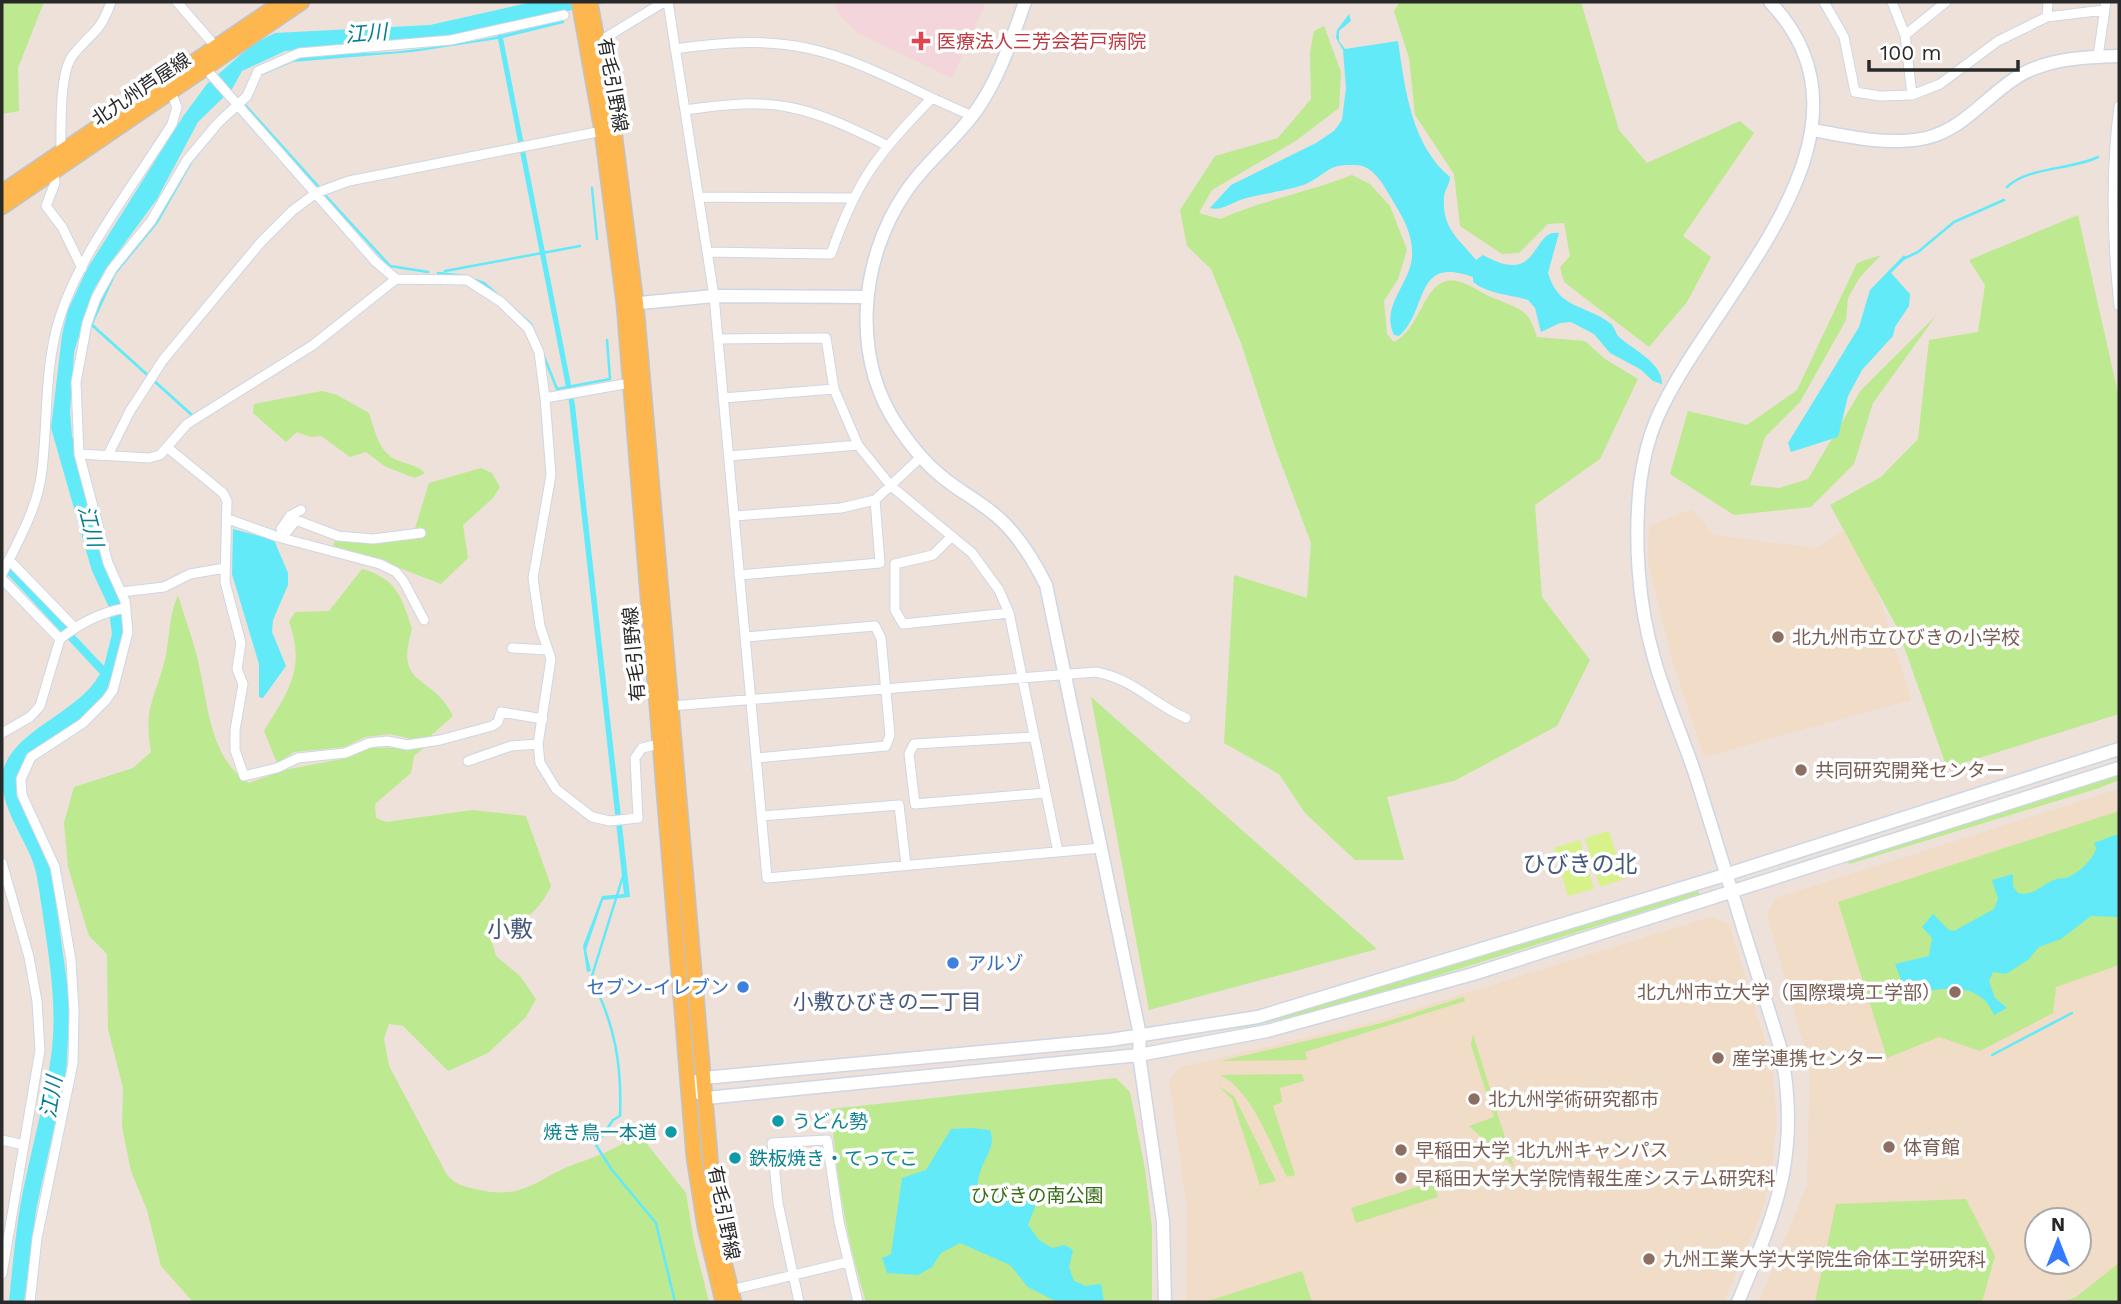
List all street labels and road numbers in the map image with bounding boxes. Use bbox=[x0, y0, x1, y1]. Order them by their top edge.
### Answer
street label: 有毛引野線 bbox=[593, 36, 633, 134]
street label: 北九州芦屋線 bbox=[87, 48, 195, 130]
street label: 有毛引野線 bbox=[618, 606, 650, 702]
street label: 有毛引野線 bbox=[704, 1164, 744, 1262]

